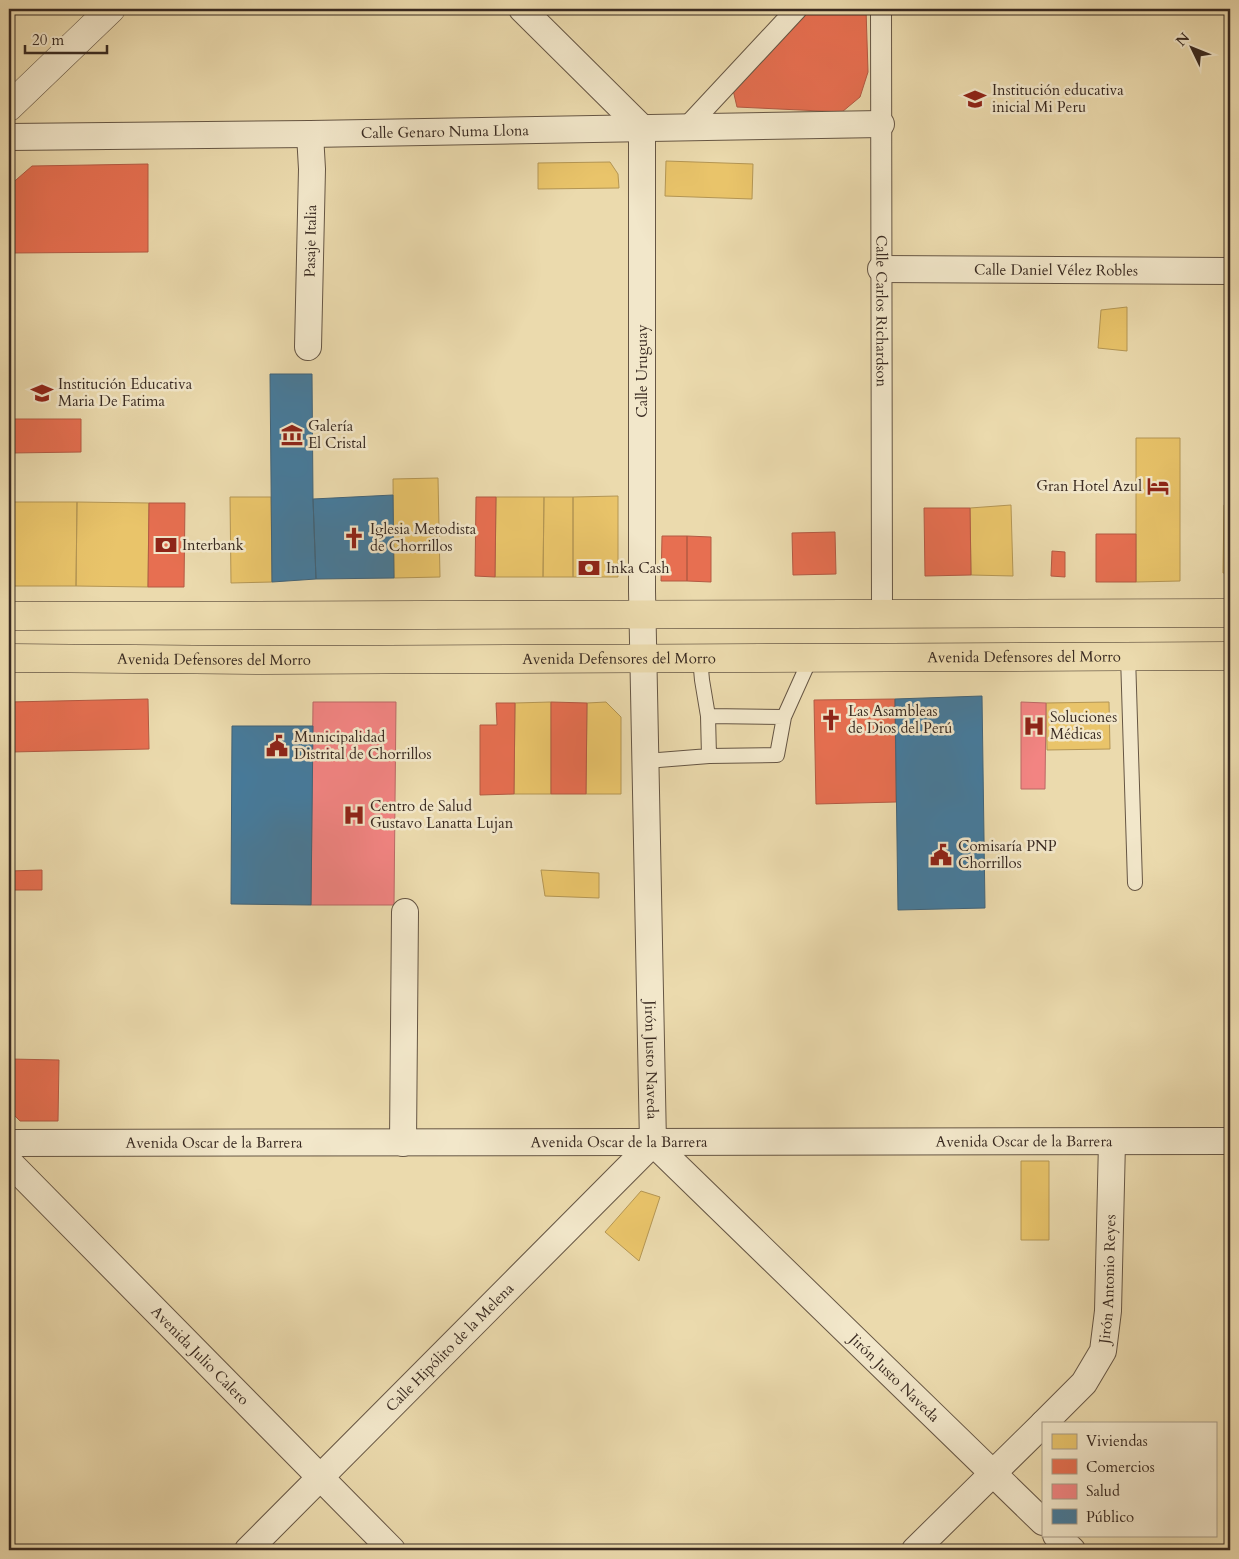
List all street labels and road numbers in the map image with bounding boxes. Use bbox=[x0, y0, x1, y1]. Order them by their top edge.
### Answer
street label: Calle Genaro Numa Llona bbox=[361, 120, 530, 143]
street label: Pasaje Italia bbox=[300, 204, 321, 278]
street label: Calle Carlos Richardson bbox=[871, 235, 892, 388]
street label: Calle Daniel Vélez Robles bbox=[974, 260, 1138, 280]
street label: Calle Uruguay bbox=[632, 324, 652, 418]
street label: Avenida Defensores del Morro bbox=[927, 646, 1121, 667]
street label: Avenida Defensores del Morro bbox=[522, 648, 716, 669]
street label: Avenida Defensores del Morro bbox=[117, 649, 311, 670]
street label: Jirón Justo Naveda bbox=[640, 998, 663, 1120]
street label: Avenida Oscar de la Barrera bbox=[936, 1131, 1113, 1151]
street label: Avenida Oscar de la Barrera bbox=[531, 1132, 708, 1152]
street label: Avenida Oscar de la Barrera bbox=[126, 1133, 303, 1153]
street label: Jirón Antonio Reyes bbox=[1094, 1214, 1120, 1347]
street label: Calle Hipólito de la Melena bbox=[381, 1278, 519, 1416]
street label: Avenida Julio Calero bbox=[147, 1302, 254, 1410]
street label: Jirón Justo Naveda bbox=[844, 1328, 945, 1427]

